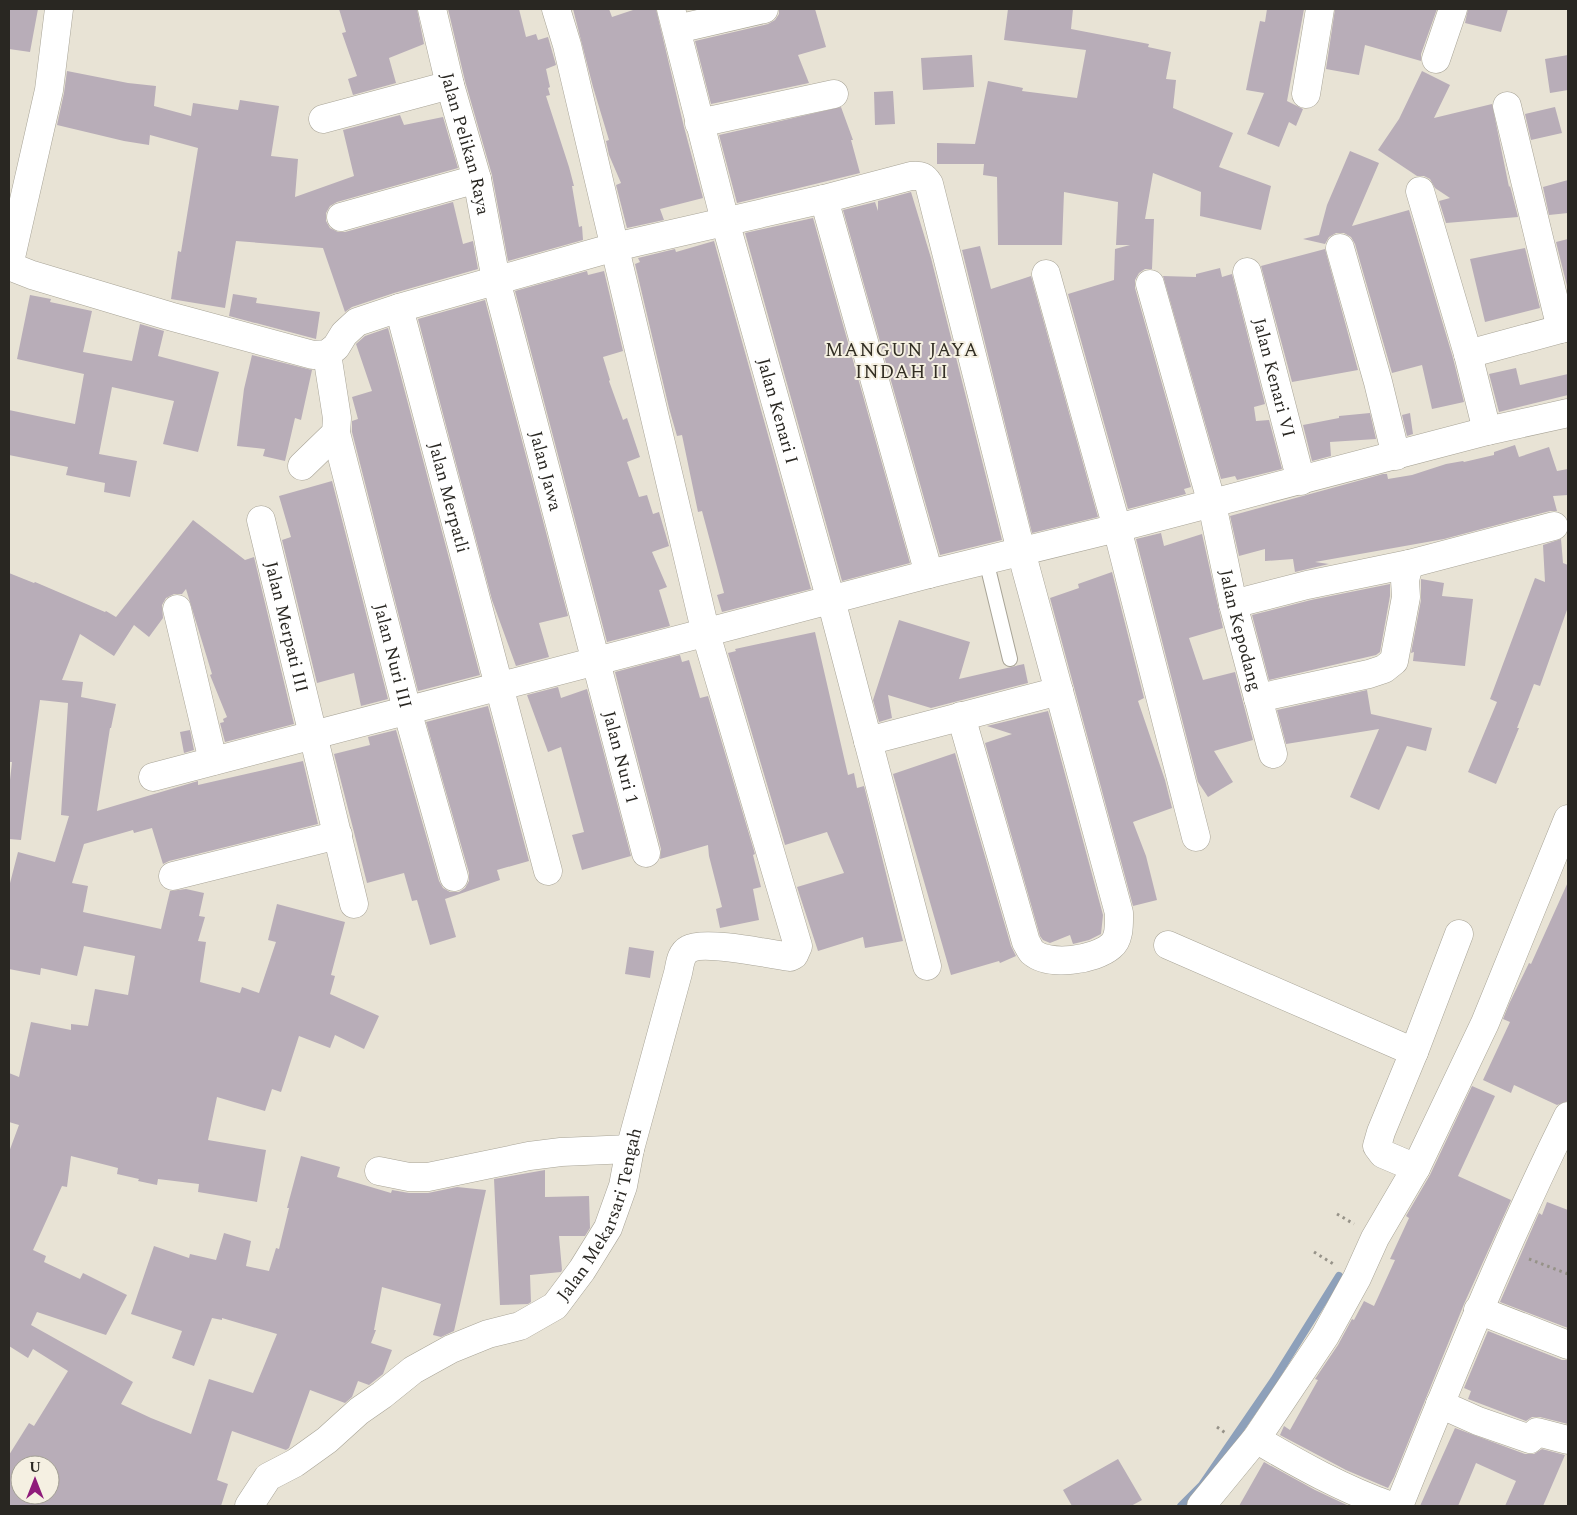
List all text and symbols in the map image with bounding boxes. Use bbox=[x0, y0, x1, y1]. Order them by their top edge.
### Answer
street label: Jalan Pelikan Raya bbox=[434, 70, 497, 218]
street label: Jalan Kenari VI bbox=[1246, 315, 1303, 440]
district label: MANGUN JAYA INDAH II bbox=[825, 336, 979, 387]
street label: Jalan Kenari I bbox=[750, 355, 806, 467]
street label: Jalan Jawa bbox=[523, 428, 569, 514]
street label: Jalan Merpatli bbox=[422, 439, 477, 556]
street label: Jalan Merpati III bbox=[258, 559, 316, 695]
street label: Jalan Kepodang bbox=[1213, 567, 1269, 694]
street label: Jalan Nuri III bbox=[367, 601, 419, 711]
street label: Jalan Nuri 1 bbox=[596, 708, 646, 807]
street label: Jalan Mekarsari Tengah bbox=[550, 1124, 649, 1307]
north arrow bbox=[10, 1455, 60, 1505]
text: U bbox=[29, 1457, 41, 1478]

